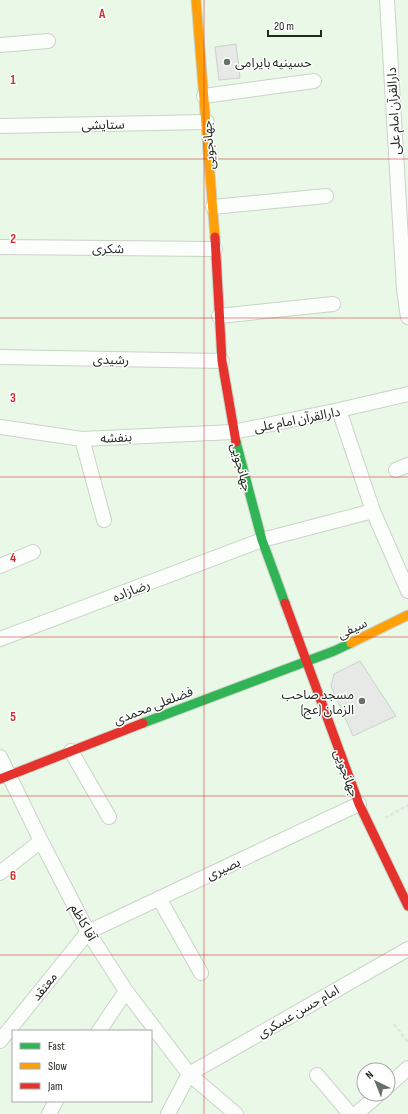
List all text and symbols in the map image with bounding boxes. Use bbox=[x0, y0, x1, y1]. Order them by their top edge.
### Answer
text: A bbox=[98, 6, 106, 22]
scale bar bbox=[268, 12, 321, 38]
text: 20 m bbox=[274, 19, 294, 34]
place label: حسینیه بایرامی bbox=[235, 55, 312, 71]
marker: حسینیه بایرامی bbox=[222, 57, 232, 67]
street label: دارالقرآن امام علی bbox=[384, 67, 405, 155]
text: 1 bbox=[10, 72, 16, 88]
street label: ستایشی bbox=[81, 117, 125, 133]
street label: جهانجویی bbox=[199, 119, 219, 170]
text: 2 bbox=[10, 231, 16, 247]
street label: شکری bbox=[92, 241, 124, 257]
street label: رشیدی bbox=[93, 352, 129, 368]
text: 3 bbox=[10, 390, 16, 406]
street label: دارالقرآن امام علی bbox=[253, 404, 342, 437]
street label: بنفشه bbox=[100, 429, 132, 447]
street label: جهانجویی bbox=[227, 441, 255, 494]
text: 4 bbox=[10, 550, 16, 566]
street label: رضازاده bbox=[110, 576, 152, 605]
street label: سیفی bbox=[335, 615, 370, 643]
street label: فضلعلی محمدی bbox=[111, 683, 196, 728]
place label: مسجد صاحب الزمان (عج) bbox=[281, 687, 354, 720]
marker: مسجد صاحب الزمان (عج) bbox=[357, 696, 367, 706]
text: 5 bbox=[10, 709, 16, 725]
street label: جهانجویی bbox=[330, 747, 362, 800]
street label: بصیری bbox=[204, 854, 243, 884]
text: 6 bbox=[10, 868, 16, 884]
street label: آقا کاظم bbox=[65, 901, 100, 946]
street label: معتقد bbox=[29, 969, 61, 1004]
street label: امام حسن عسکری bbox=[255, 982, 343, 1043]
legend bbox=[12, 1030, 152, 1102]
text: Fast bbox=[48, 1039, 65, 1054]
text: Slow bbox=[48, 1059, 67, 1074]
north arrow bbox=[356, 1062, 396, 1102]
text: N bbox=[363, 1068, 376, 1082]
text: Jam bbox=[47, 1079, 63, 1094]

